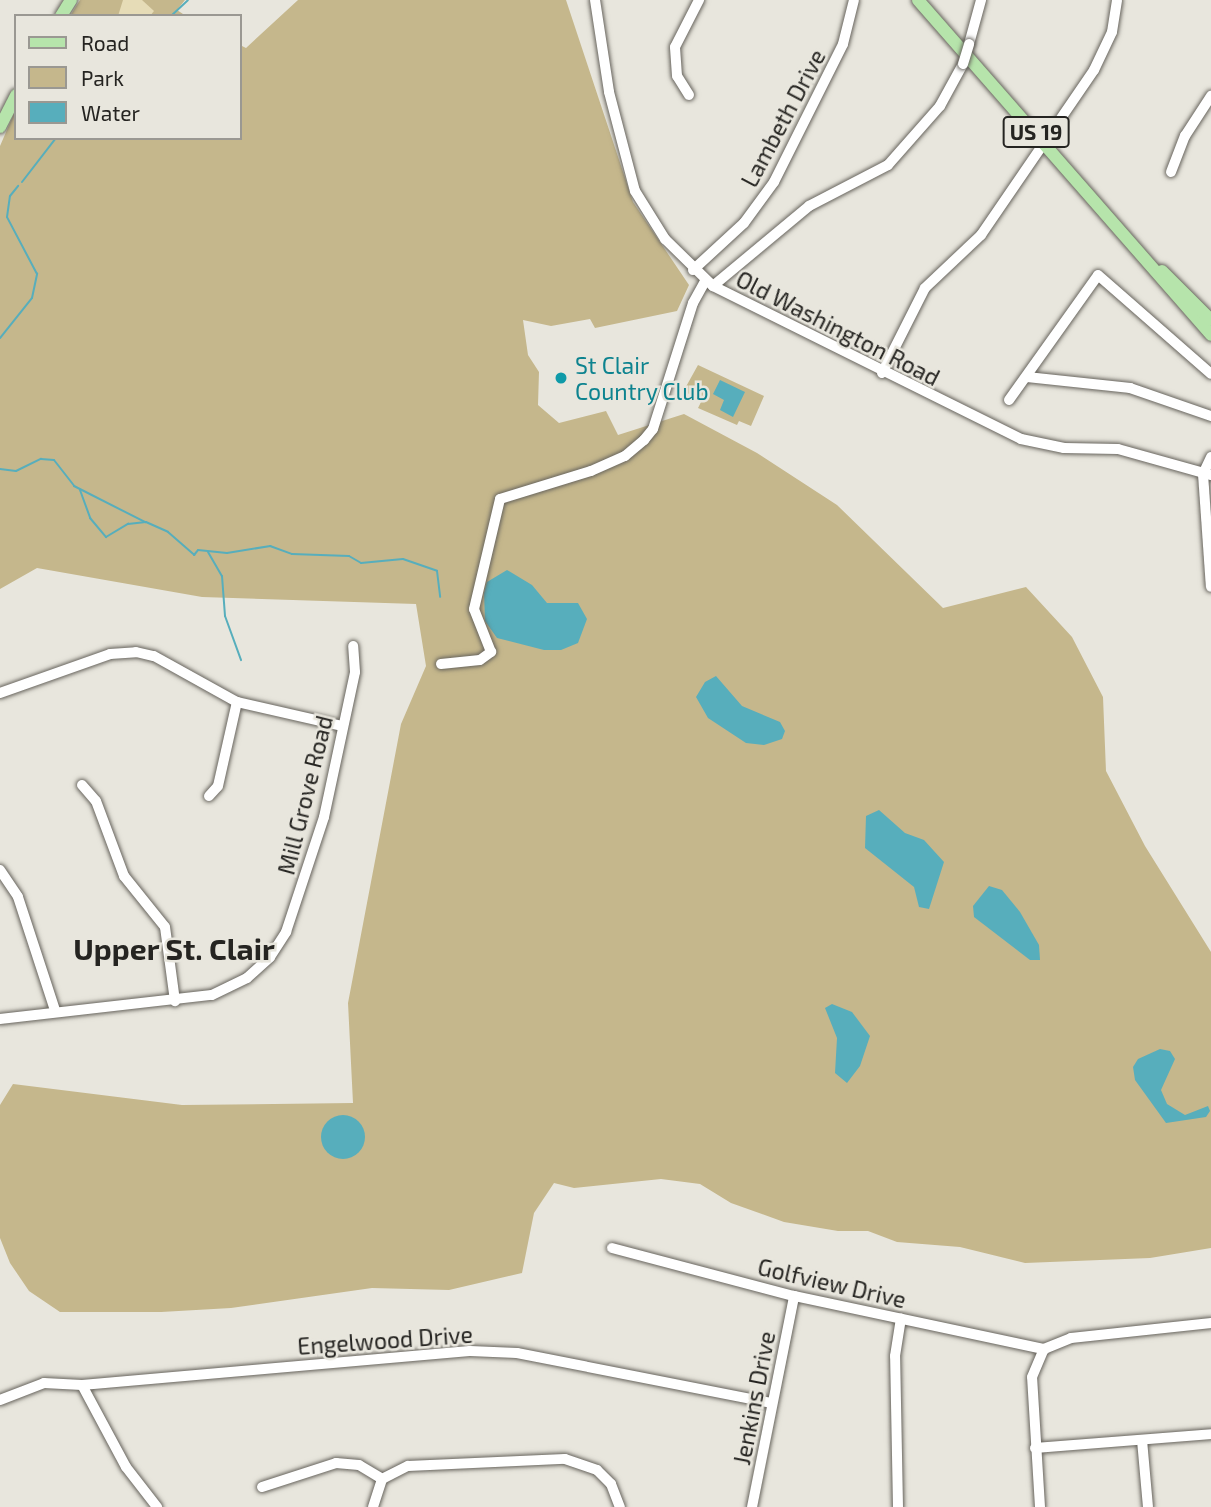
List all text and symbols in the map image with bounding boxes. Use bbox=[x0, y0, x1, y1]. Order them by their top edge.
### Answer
legend bbox=[14, 14, 242, 140]
text: Road bbox=[81, 30, 129, 55]
street label: Lambeth Drive bbox=[735, 44, 831, 192]
text: Park bbox=[81, 65, 124, 90]
text: Water bbox=[81, 100, 140, 125]
road number: US 19 bbox=[1001, 114, 1071, 150]
street label: Old Washington Road bbox=[732, 265, 944, 391]
place label: St Clair Country Club bbox=[575, 351, 709, 405]
marker: St Clair Country Club bbox=[553, 370, 569, 386]
street label: Mill Grove Road bbox=[272, 712, 338, 878]
district label: Upper St. Clair bbox=[73, 930, 275, 966]
street label: Golfview Drive bbox=[755, 1252, 909, 1314]
street label: Engelwood Drive bbox=[296, 1320, 474, 1360]
street label: Jenkins Drive bbox=[728, 1329, 780, 1467]

